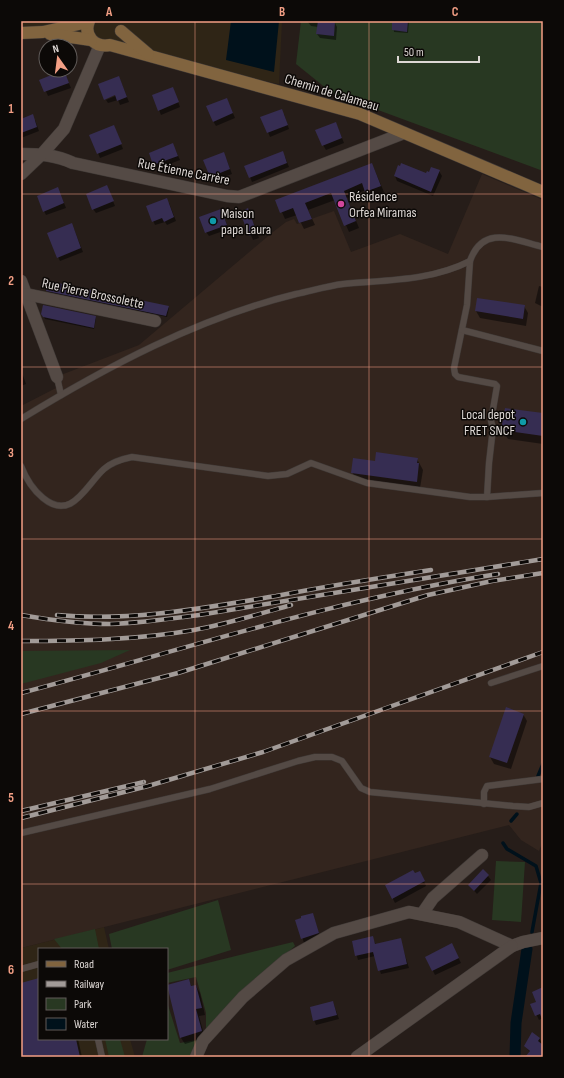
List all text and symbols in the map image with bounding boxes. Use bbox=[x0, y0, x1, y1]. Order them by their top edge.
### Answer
text: A bbox=[105, 4, 113, 20]
text: B bbox=[279, 4, 285, 20]
text: C bbox=[452, 4, 459, 20]
north arrow bbox=[38, 38, 78, 78]
scale bar bbox=[398, 38, 479, 64]
text: N bbox=[51, 42, 60, 56]
text: 50 m bbox=[404, 45, 424, 60]
street label: Chemin de Calameau bbox=[283, 70, 381, 115]
text: 1 bbox=[8, 101, 14, 117]
street label: Rue Étienne Carrère bbox=[137, 154, 231, 189]
place label: Résidence Orfea Miramas bbox=[349, 188, 417, 221]
marker: Résidence Orfea Miramas bbox=[336, 199, 346, 209]
place label: Maison papa Laura bbox=[221, 205, 271, 238]
marker: Maison papa Laura bbox=[208, 216, 218, 226]
text: 2 bbox=[8, 273, 14, 289]
street label: Rue Pierre Brossolette bbox=[40, 274, 145, 313]
place label: Local depot FRET SNCF bbox=[461, 406, 515, 439]
marker: Local depot FRET SNCF bbox=[518, 417, 528, 427]
text: 3 bbox=[8, 445, 14, 461]
text: 4 bbox=[8, 618, 14, 634]
text: 5 bbox=[8, 790, 14, 806]
legend bbox=[38, 948, 168, 1040]
text: Road bbox=[74, 957, 94, 972]
text: 6 bbox=[8, 962, 14, 978]
text: Railway bbox=[74, 977, 105, 992]
text: Park bbox=[74, 997, 92, 1012]
text: Water bbox=[74, 1017, 98, 1032]

